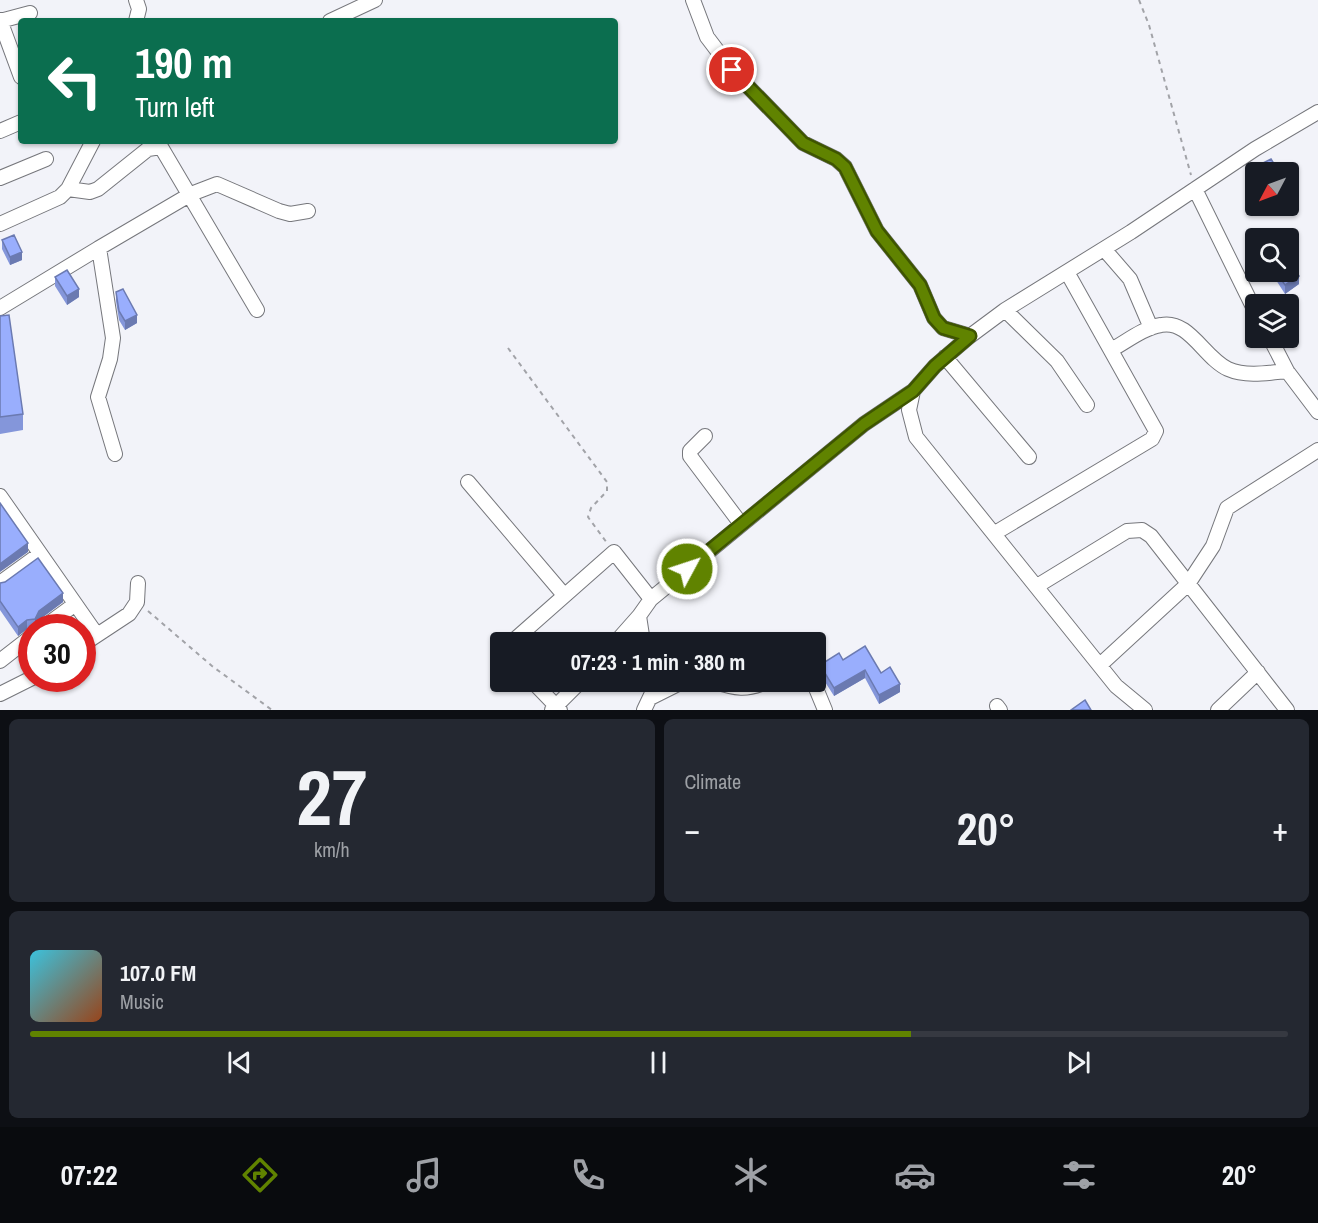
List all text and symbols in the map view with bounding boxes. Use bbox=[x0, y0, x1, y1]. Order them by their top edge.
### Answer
text: 190 m bbox=[135, 35, 233, 91]
icon: left bbox=[36, 42, 114, 120]
pin bbox=[706, 44, 757, 95]
icon: arrive bbox=[715, 53, 748, 86]
text: Turn left bbox=[135, 89, 214, 125]
north arrow bbox=[1245, 162, 1299, 216]
map controls bbox=[1245, 162, 1299, 348]
button: search bbox=[1245, 228, 1299, 282]
button: layers bbox=[1245, 294, 1299, 348]
position arrow bbox=[655, 537, 719, 601]
speed limit sign: 30 bbox=[18, 614, 96, 692]
text: 07:23 · 1 min · 380 m bbox=[571, 647, 745, 677]
text: 27 bbox=[296, 744, 367, 849]
text: Climate bbox=[685, 768, 741, 795]
text: 20° bbox=[957, 798, 1016, 859]
text: − bbox=[685, 807, 700, 851]
text: + bbox=[1272, 807, 1288, 851]
text: km/h bbox=[314, 836, 350, 863]
text: 107.0 FM bbox=[120, 958, 196, 988]
text: Music bbox=[120, 988, 164, 1015]
icon: previous bbox=[223, 1046, 256, 1079]
icon: pause bbox=[642, 1046, 675, 1079]
icon: next bbox=[1062, 1046, 1095, 1079]
icon: directions bbox=[239, 1154, 281, 1196]
icon: music bbox=[403, 1154, 445, 1196]
icon: phone bbox=[567, 1154, 609, 1196]
icon: climate bbox=[730, 1154, 772, 1196]
icon: car bbox=[894, 1154, 936, 1196]
icon: filters bbox=[1058, 1154, 1100, 1196]
text: 07:22 bbox=[61, 1157, 117, 1193]
text: 20° bbox=[1222, 1157, 1257, 1193]

